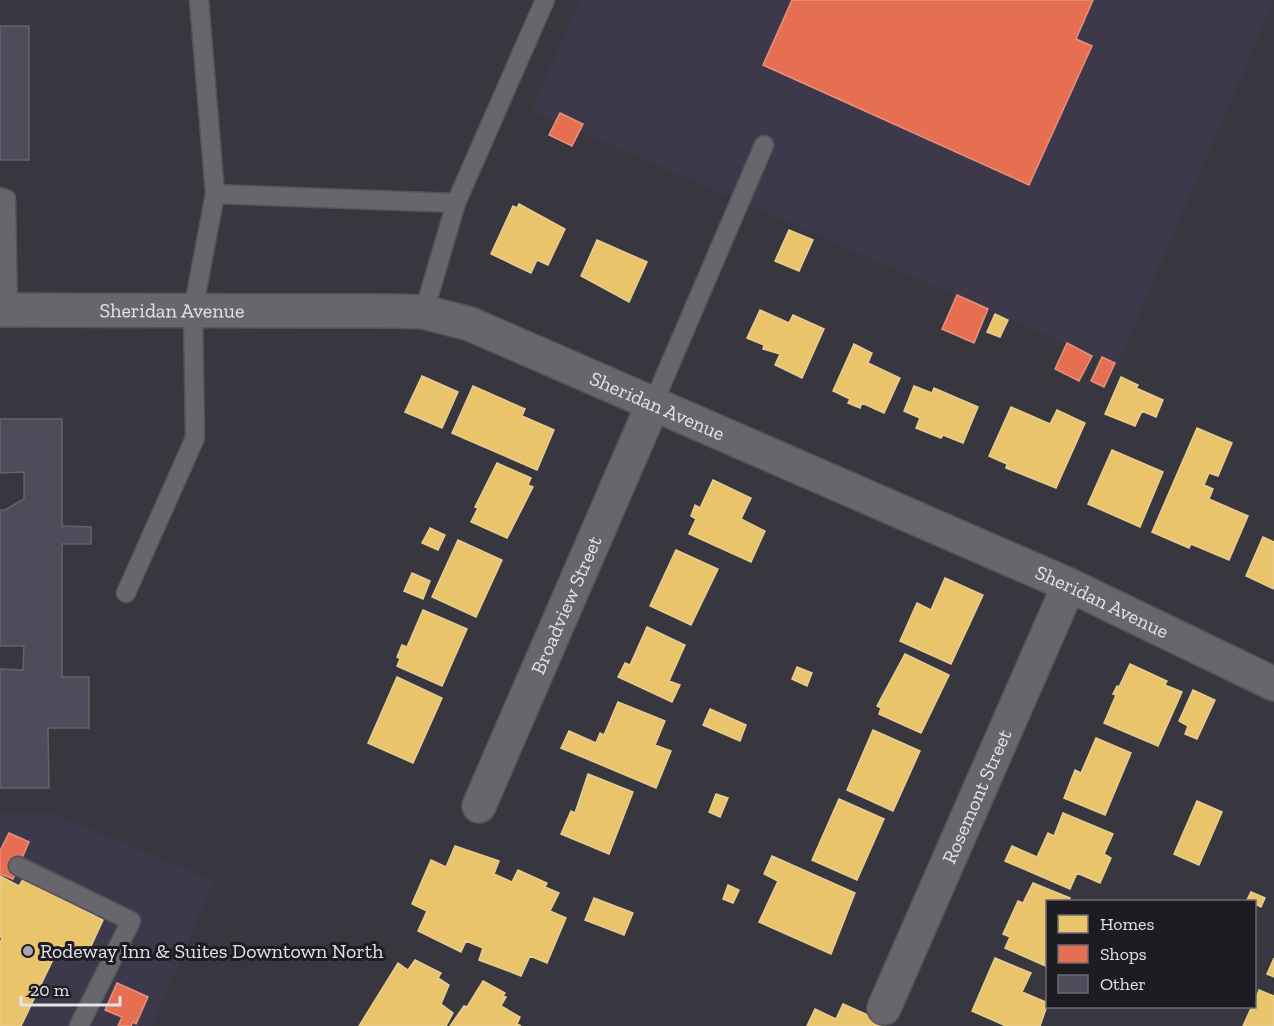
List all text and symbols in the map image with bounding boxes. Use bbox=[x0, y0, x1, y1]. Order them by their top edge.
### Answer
street label: Sheridan Avenue bbox=[100, 298, 244, 323]
street label: Sheridan Avenue bbox=[586, 366, 729, 446]
street label: Broadview Street bbox=[526, 532, 607, 678]
street label: Sheridan Avenue bbox=[1032, 560, 1173, 643]
street label: Rosemont Street bbox=[937, 725, 1017, 867]
legend bbox=[1046, 900, 1256, 1008]
text: Homes bbox=[1100, 913, 1154, 935]
place label: Rodeway Inn & Suites Downtown North bbox=[40, 939, 384, 963]
text: Shops bbox=[1100, 943, 1147, 965]
marker: Rodeway Inn & Suites Downtown North bbox=[21, 944, 35, 958]
scale bar bbox=[21, 969, 120, 1007]
text: Other bbox=[1100, 973, 1146, 995]
text: 20 m bbox=[30, 979, 70, 1001]

